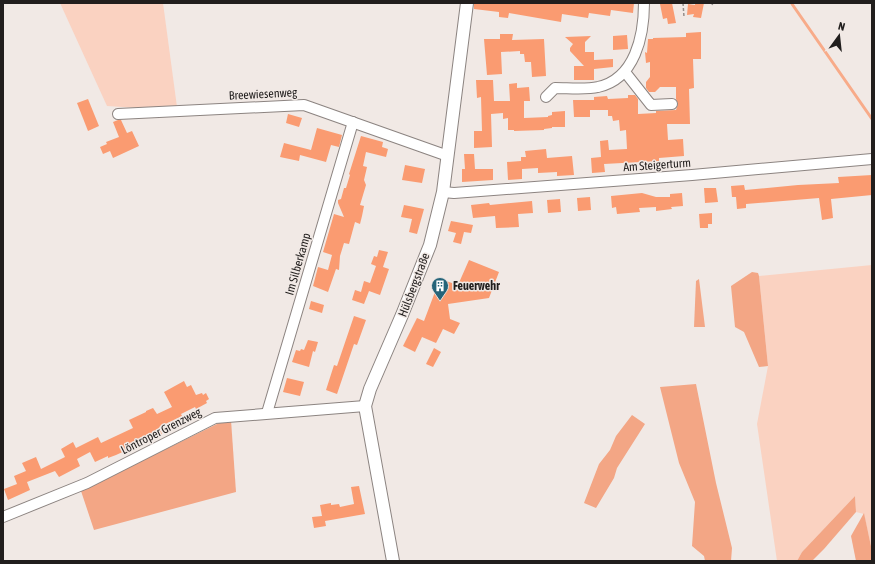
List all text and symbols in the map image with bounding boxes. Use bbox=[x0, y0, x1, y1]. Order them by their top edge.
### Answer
north arrow bbox=[819, 16, 859, 56]
text: N bbox=[837, 20, 846, 33]
street label: Breewiesenweg bbox=[228, 85, 298, 103]
street label: Am Steigerturm bbox=[623, 156, 691, 174]
street label: Im Silberkamp bbox=[282, 231, 314, 297]
street label: Hülsbergstraße bbox=[395, 251, 433, 319]
building icon: Feuerwehr bbox=[430, 276, 450, 301]
place label: Feuerwehr bbox=[453, 279, 500, 293]
street label: Löntroper Grenzweg bbox=[119, 404, 204, 457]

